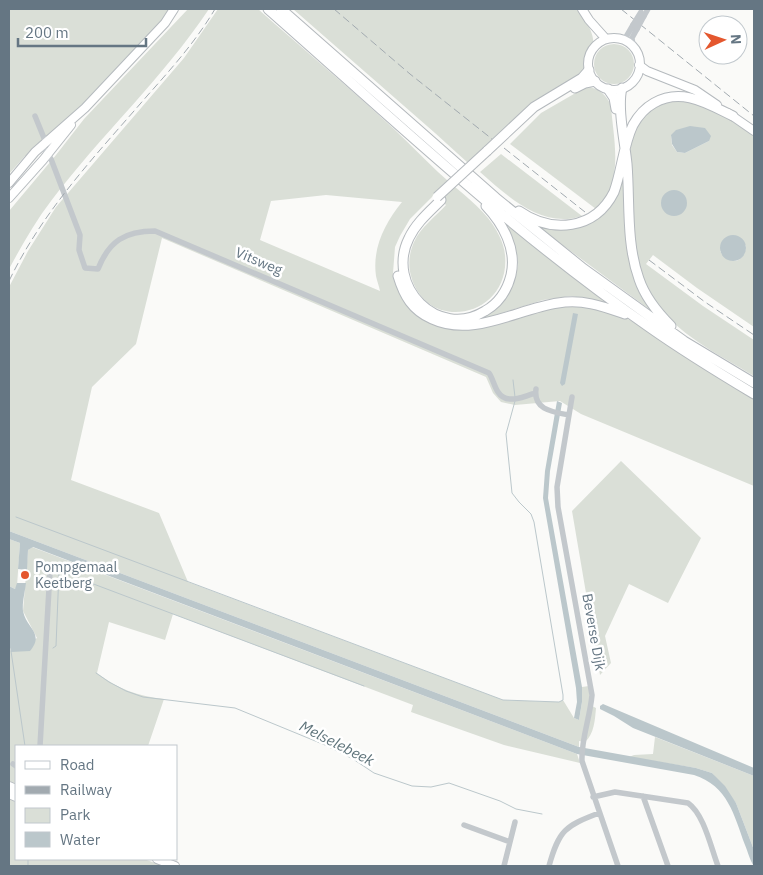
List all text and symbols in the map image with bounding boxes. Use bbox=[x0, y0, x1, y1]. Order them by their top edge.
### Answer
scale bar bbox=[18, 15, 145, 47]
north arrow bbox=[698, 15, 748, 65]
text: 200 m bbox=[25, 23, 69, 42]
text: N bbox=[727, 34, 745, 45]
street label: Vitsweg bbox=[233, 243, 286, 279]
place label: Pompgemaal Keetberg bbox=[35, 558, 118, 592]
marker: Pompgemaal Keetberg bbox=[19, 569, 31, 581]
street label: Beverse Dijk bbox=[578, 592, 610, 673]
water label: Melselebeek bbox=[296, 716, 378, 770]
legend bbox=[15, 745, 178, 860]
text: Road bbox=[60, 755, 95, 774]
text: Railway bbox=[60, 780, 113, 799]
text: Park bbox=[60, 805, 90, 824]
text: Water bbox=[60, 830, 101, 849]

